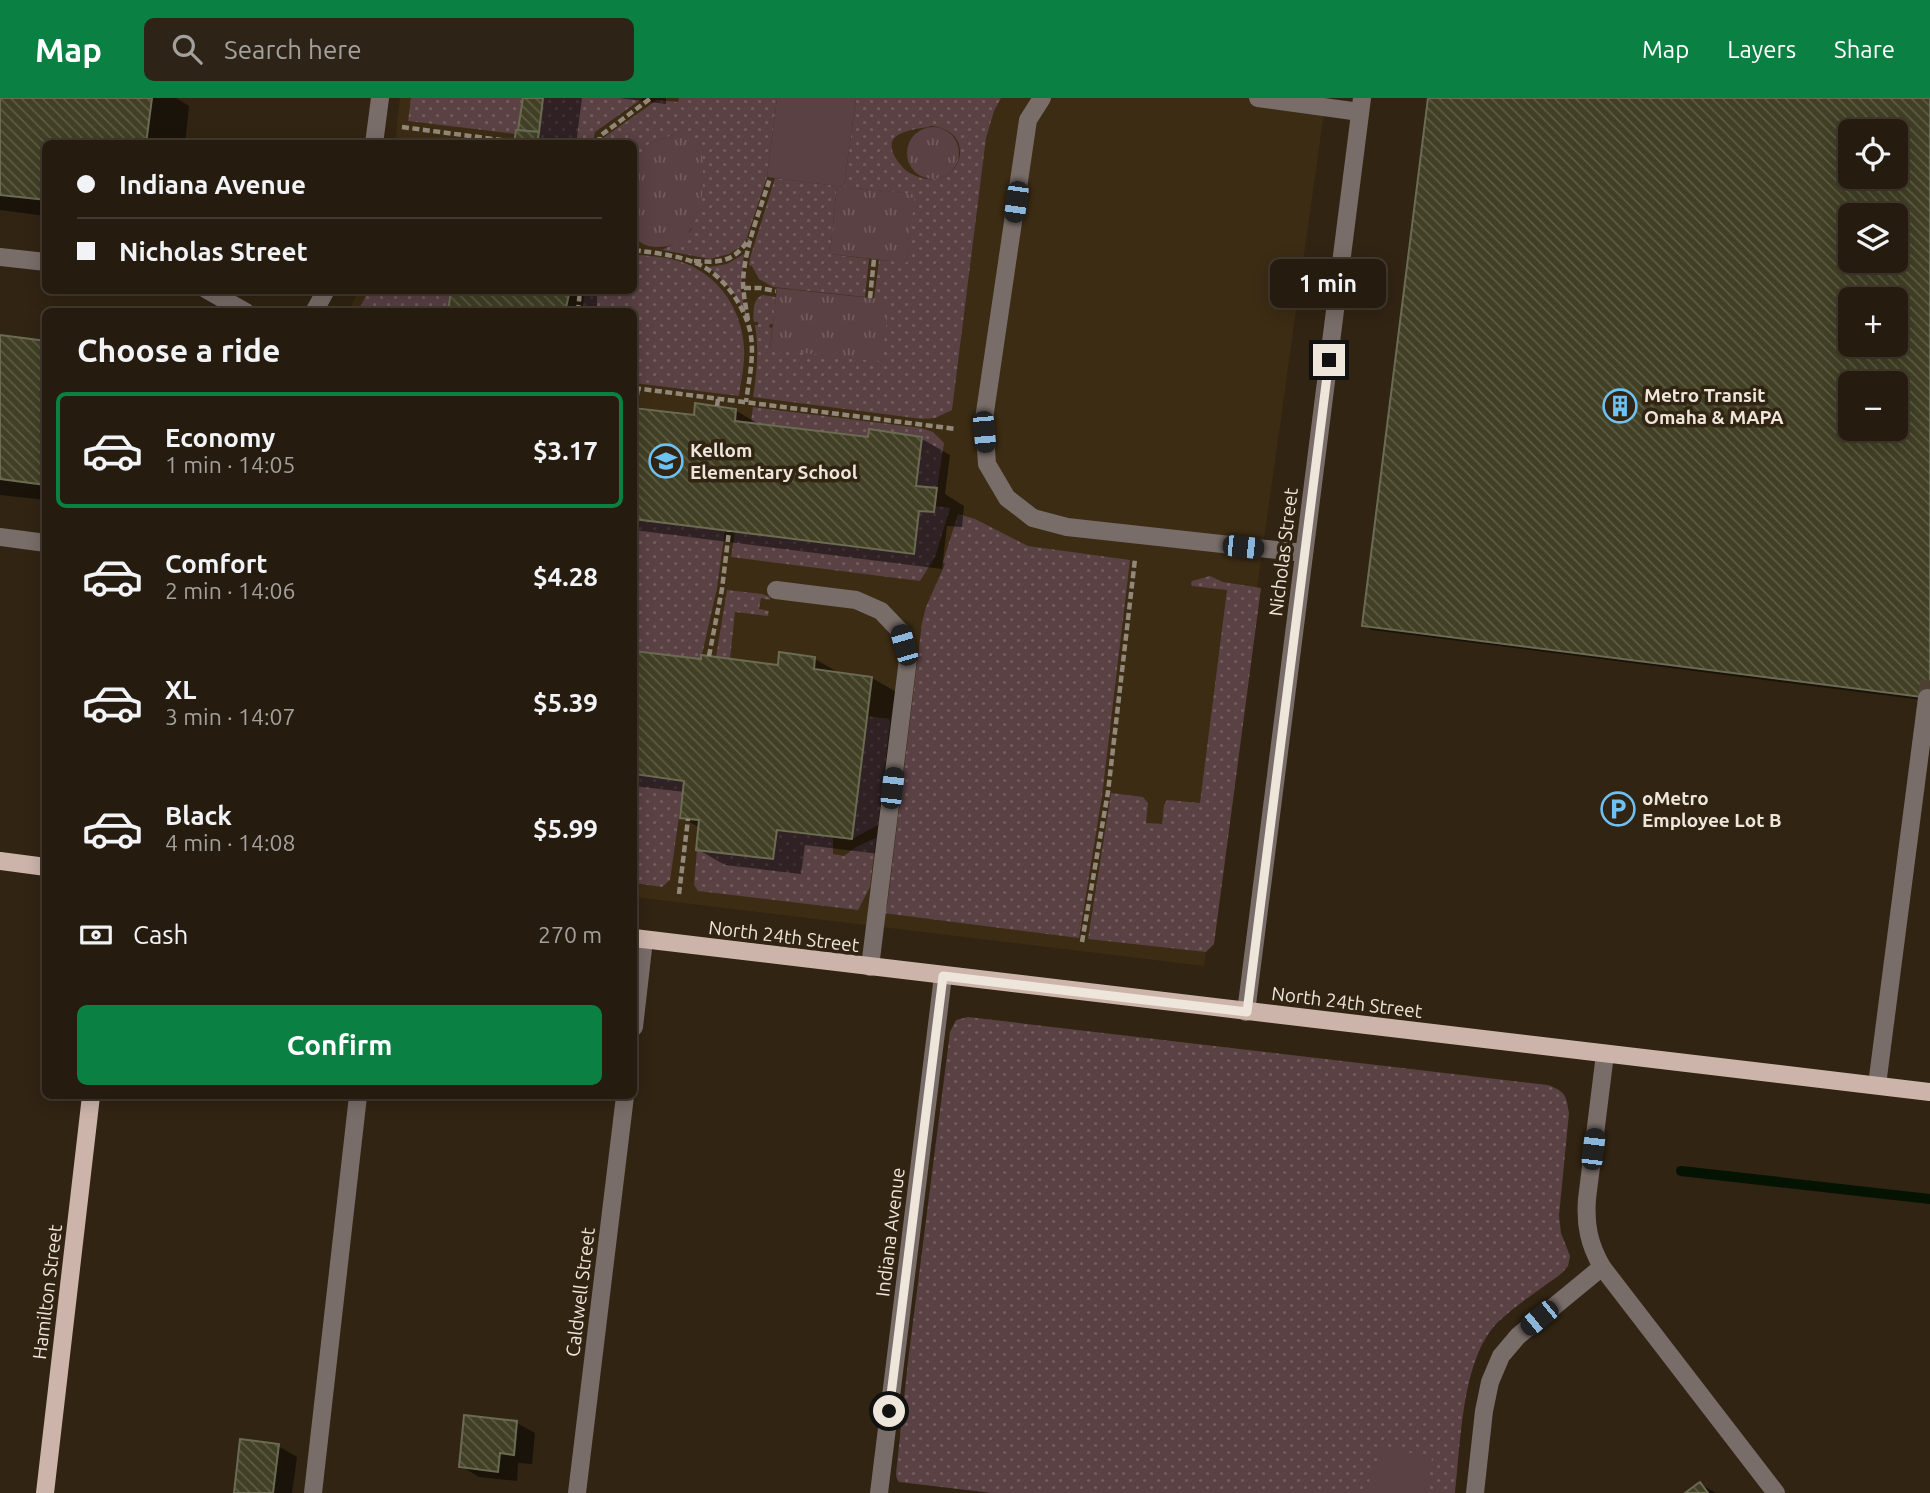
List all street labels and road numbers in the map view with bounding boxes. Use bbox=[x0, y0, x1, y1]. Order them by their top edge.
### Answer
street label: Nicholas Street bbox=[1264, 486, 1302, 618]
street label: North 24th Street bbox=[707, 916, 861, 956]
street label: North 24th Street bbox=[1270, 982, 1424, 1022]
street label: Indiana Avenue bbox=[871, 1166, 909, 1298]
street label: Hamilton Street bbox=[28, 1223, 66, 1361]
street label: Caldwell Street bbox=[561, 1226, 599, 1358]

